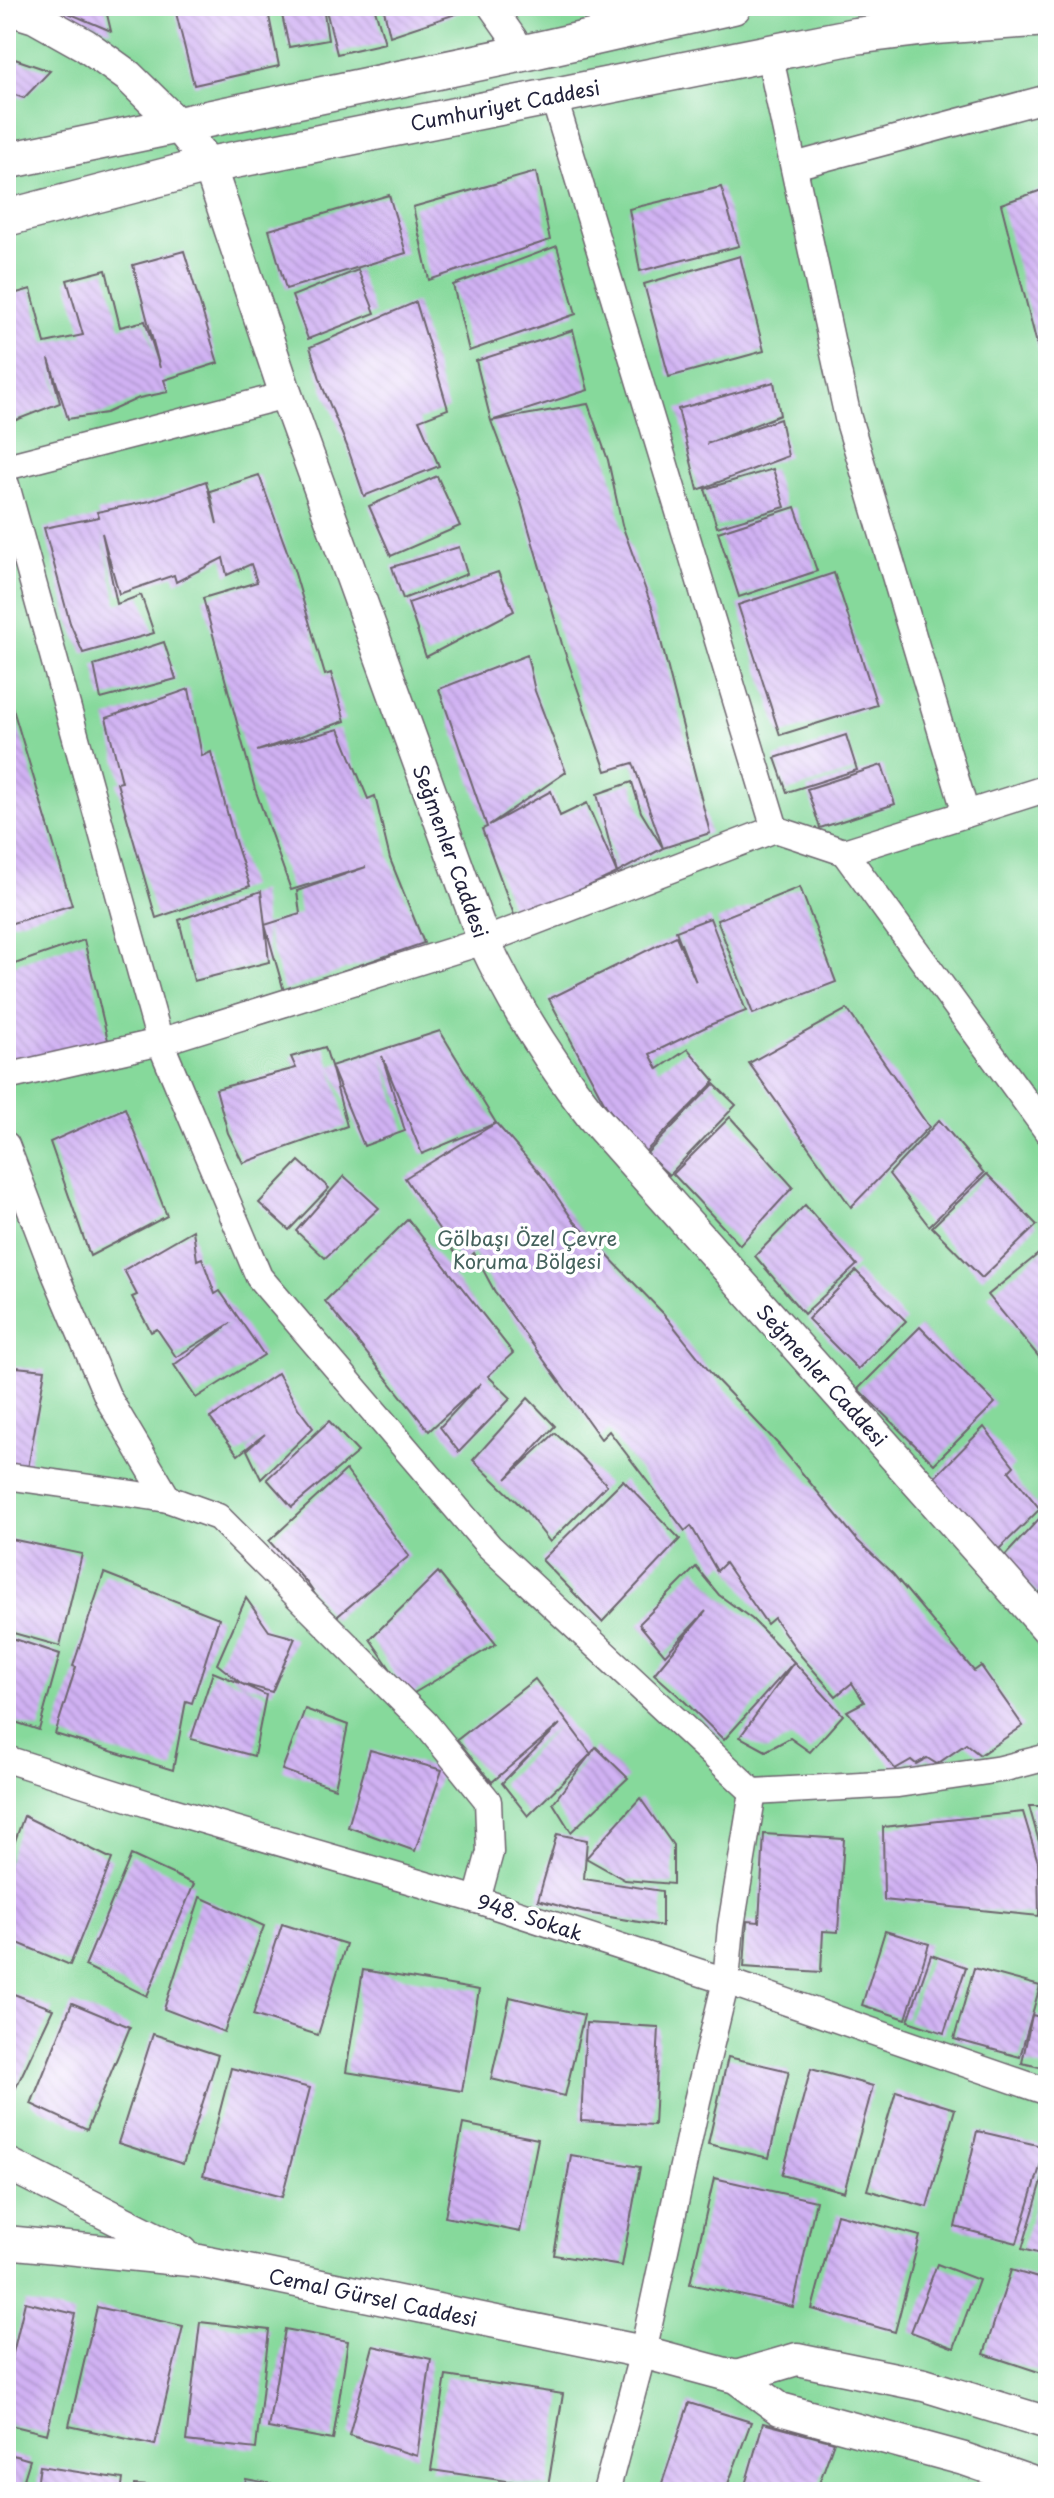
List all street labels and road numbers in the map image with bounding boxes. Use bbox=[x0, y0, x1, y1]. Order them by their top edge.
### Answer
street label: Cumhuriyet Caddesi bbox=[408, 72, 602, 138]
street label: Seğmenler Caddesi bbox=[406, 760, 496, 942]
street label: Seğmenler Caddesi bbox=[750, 1297, 894, 1453]
street label: 948. Sokak bbox=[473, 1886, 587, 1948]
street label: Cemal Gürsel Caddesi bbox=[266, 2260, 480, 2334]

